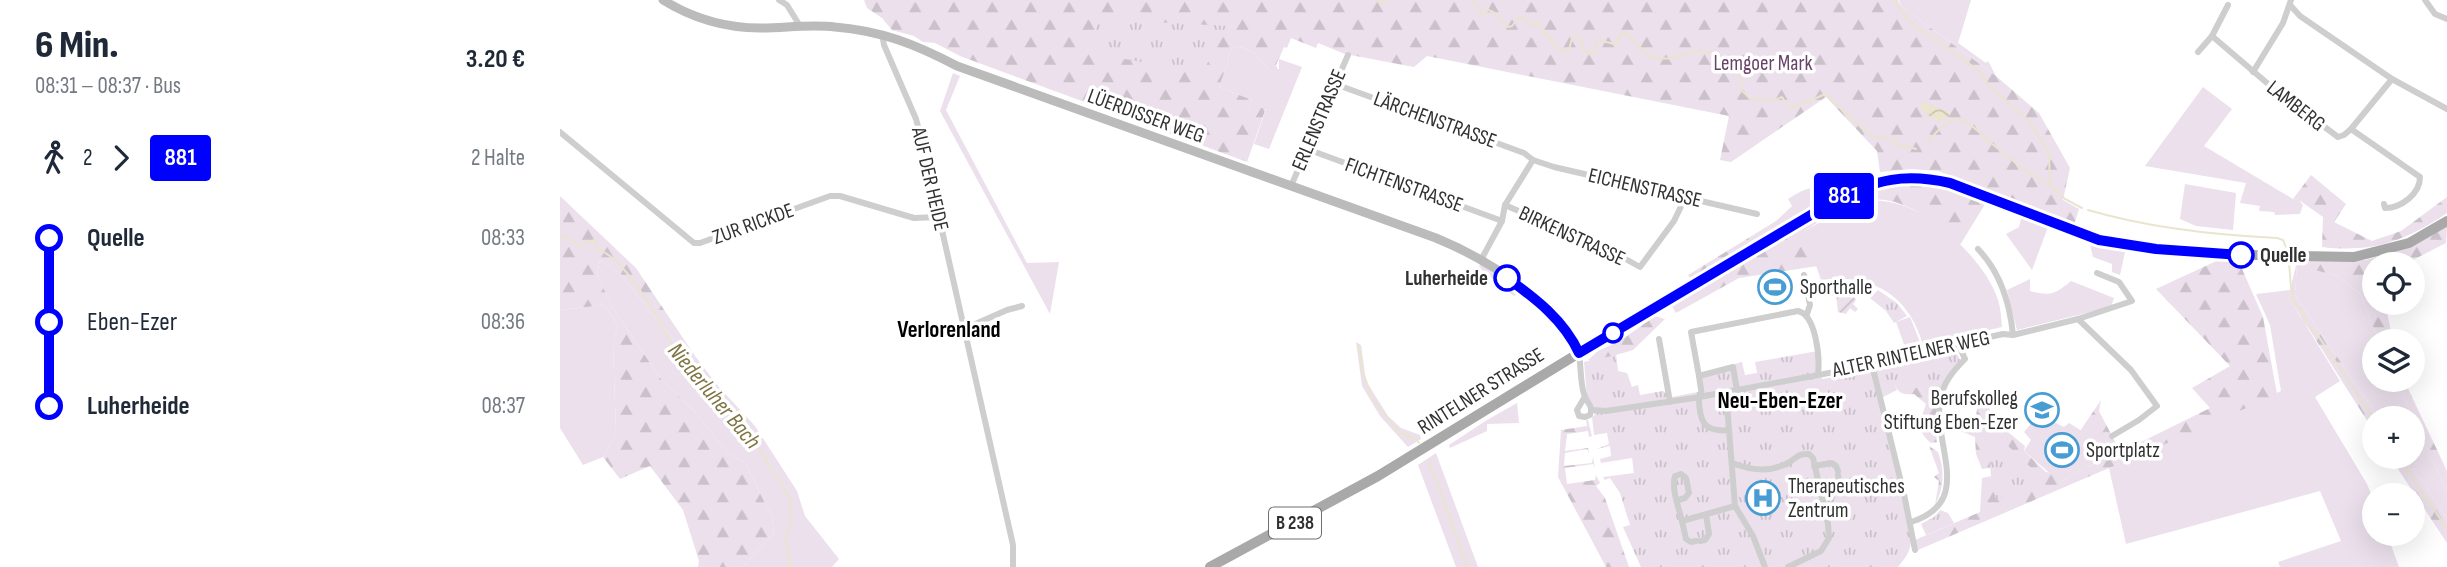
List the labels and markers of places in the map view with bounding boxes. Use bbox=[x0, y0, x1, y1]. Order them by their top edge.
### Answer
marker: Quelle bbox=[2228, 242, 2254, 268]
place label: Quelle bbox=[2260, 243, 2307, 268]
marker: Luherheide bbox=[1494, 265, 1520, 291]
place label: Luherheide bbox=[1405, 266, 1488, 291]
sports icon: Sporthalle bbox=[1756, 268, 1794, 306]
place label: Sporthalle bbox=[1800, 275, 1872, 300]
unlabelled marker bbox=[1603, 323, 1623, 343]
place label: Berufskolleg Stiftung Eben-Ezer bbox=[1884, 386, 2018, 435]
school or university icon: Berufskolleg Stiftung Eben-Ezer bbox=[2023, 391, 2061, 429]
sports icon: Sportplatz bbox=[2043, 431, 2081, 469]
place label: Sportplatz bbox=[2086, 438, 2160, 463]
place label: Therapeutisches Zentrum bbox=[1788, 474, 1905, 523]
hospital icon: Therapeutisches Zentrum bbox=[1744, 479, 1782, 517]

